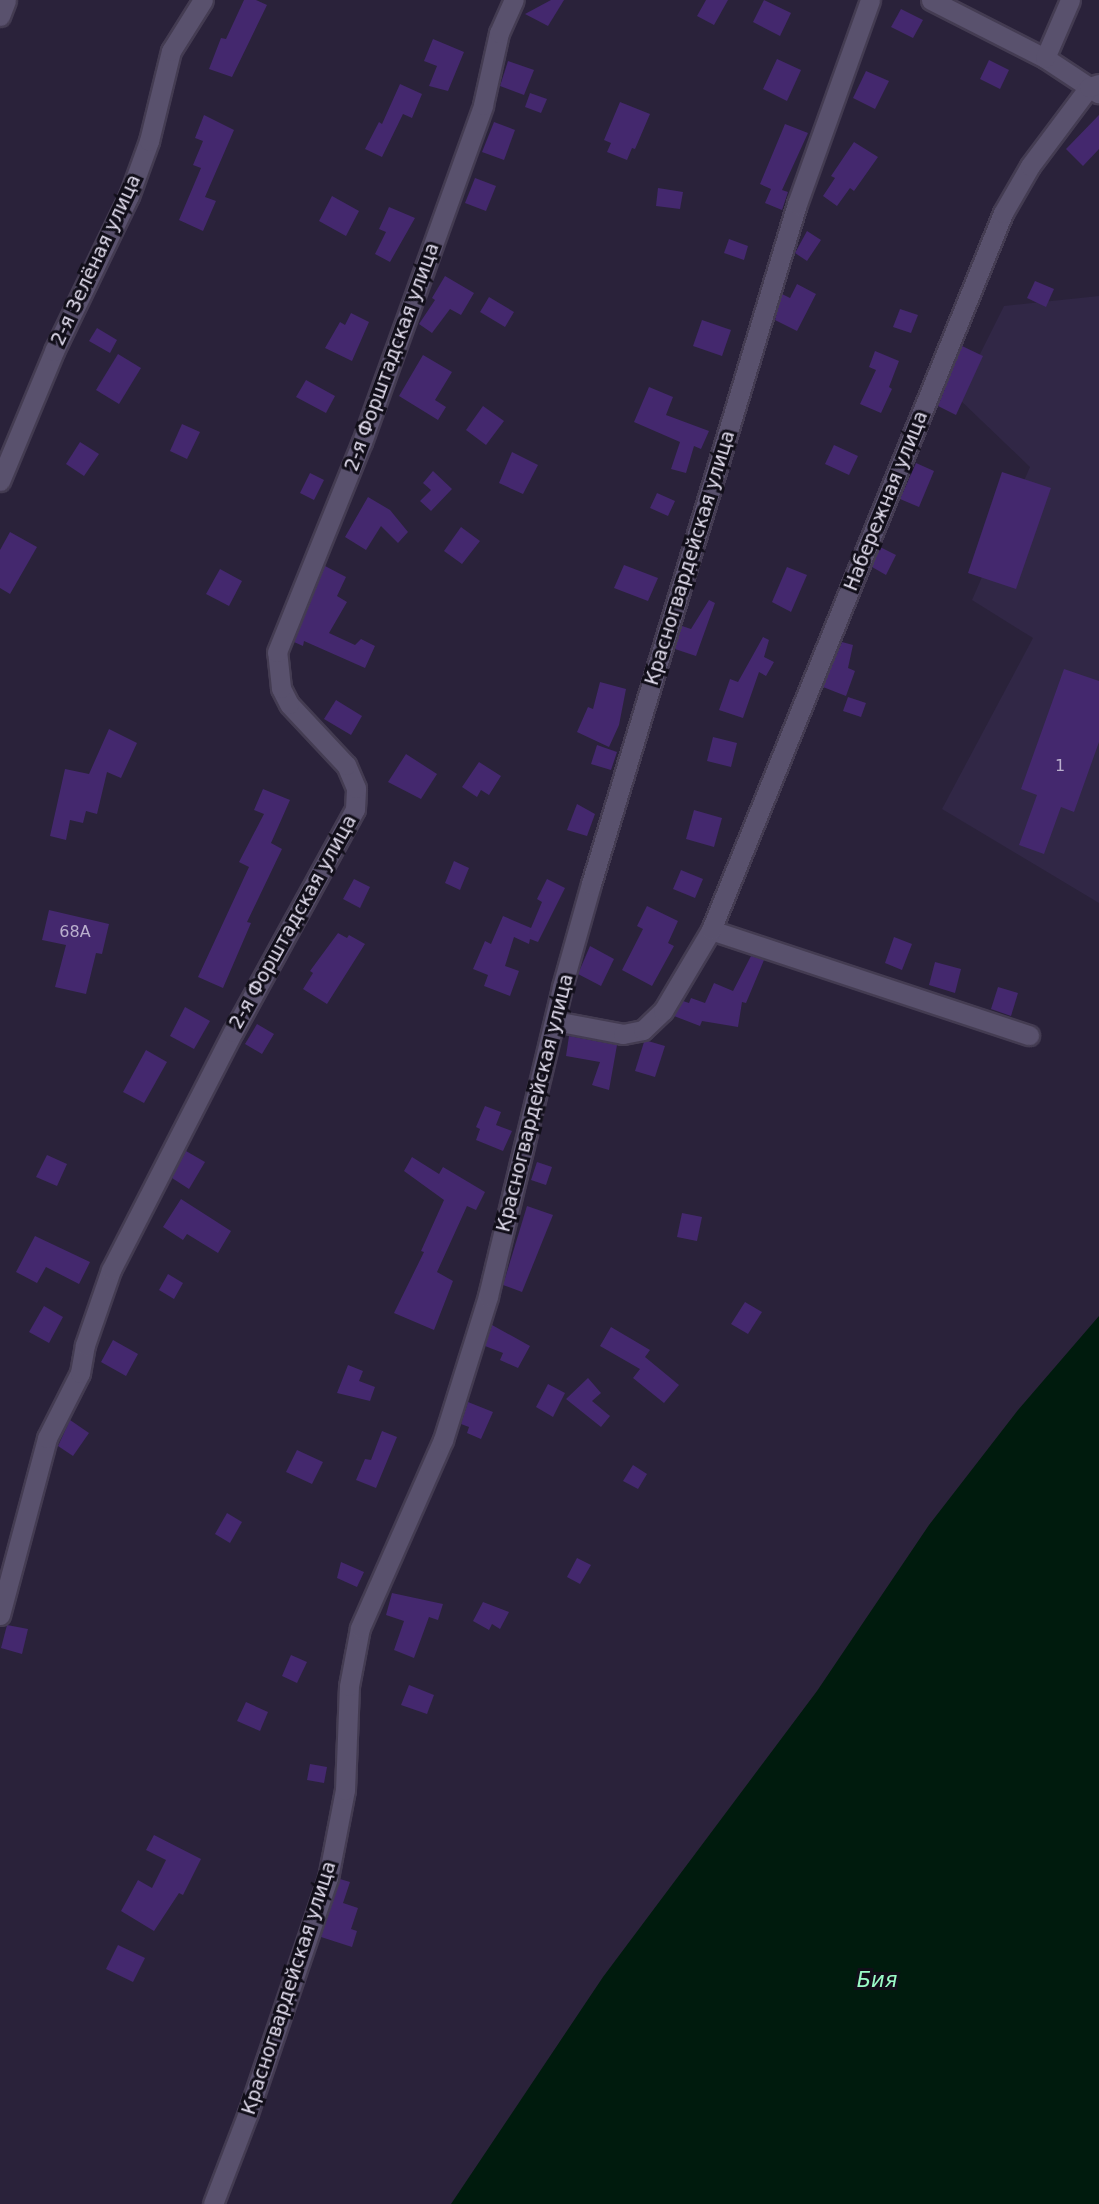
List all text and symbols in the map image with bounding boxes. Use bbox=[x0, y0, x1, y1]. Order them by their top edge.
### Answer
street label: 2-я Зелёная улица bbox=[46, 171, 146, 349]
street label: 2-я Форштадская улица bbox=[340, 240, 444, 474]
street label: Набережная улица bbox=[839, 408, 933, 594]
street label: Красногвардейская улица bbox=[640, 428, 740, 688]
house number: 1 bbox=[1055, 756, 1065, 776]
street label: 2-я Форштадская улица bbox=[225, 811, 361, 1033]
house number: 68А bbox=[59, 922, 91, 942]
street label: Красногвардейская улица bbox=[492, 972, 578, 1234]
street label: Красногвардейская улица bbox=[237, 1858, 341, 2118]
water label: Бия bbox=[857, 1967, 897, 1993]

